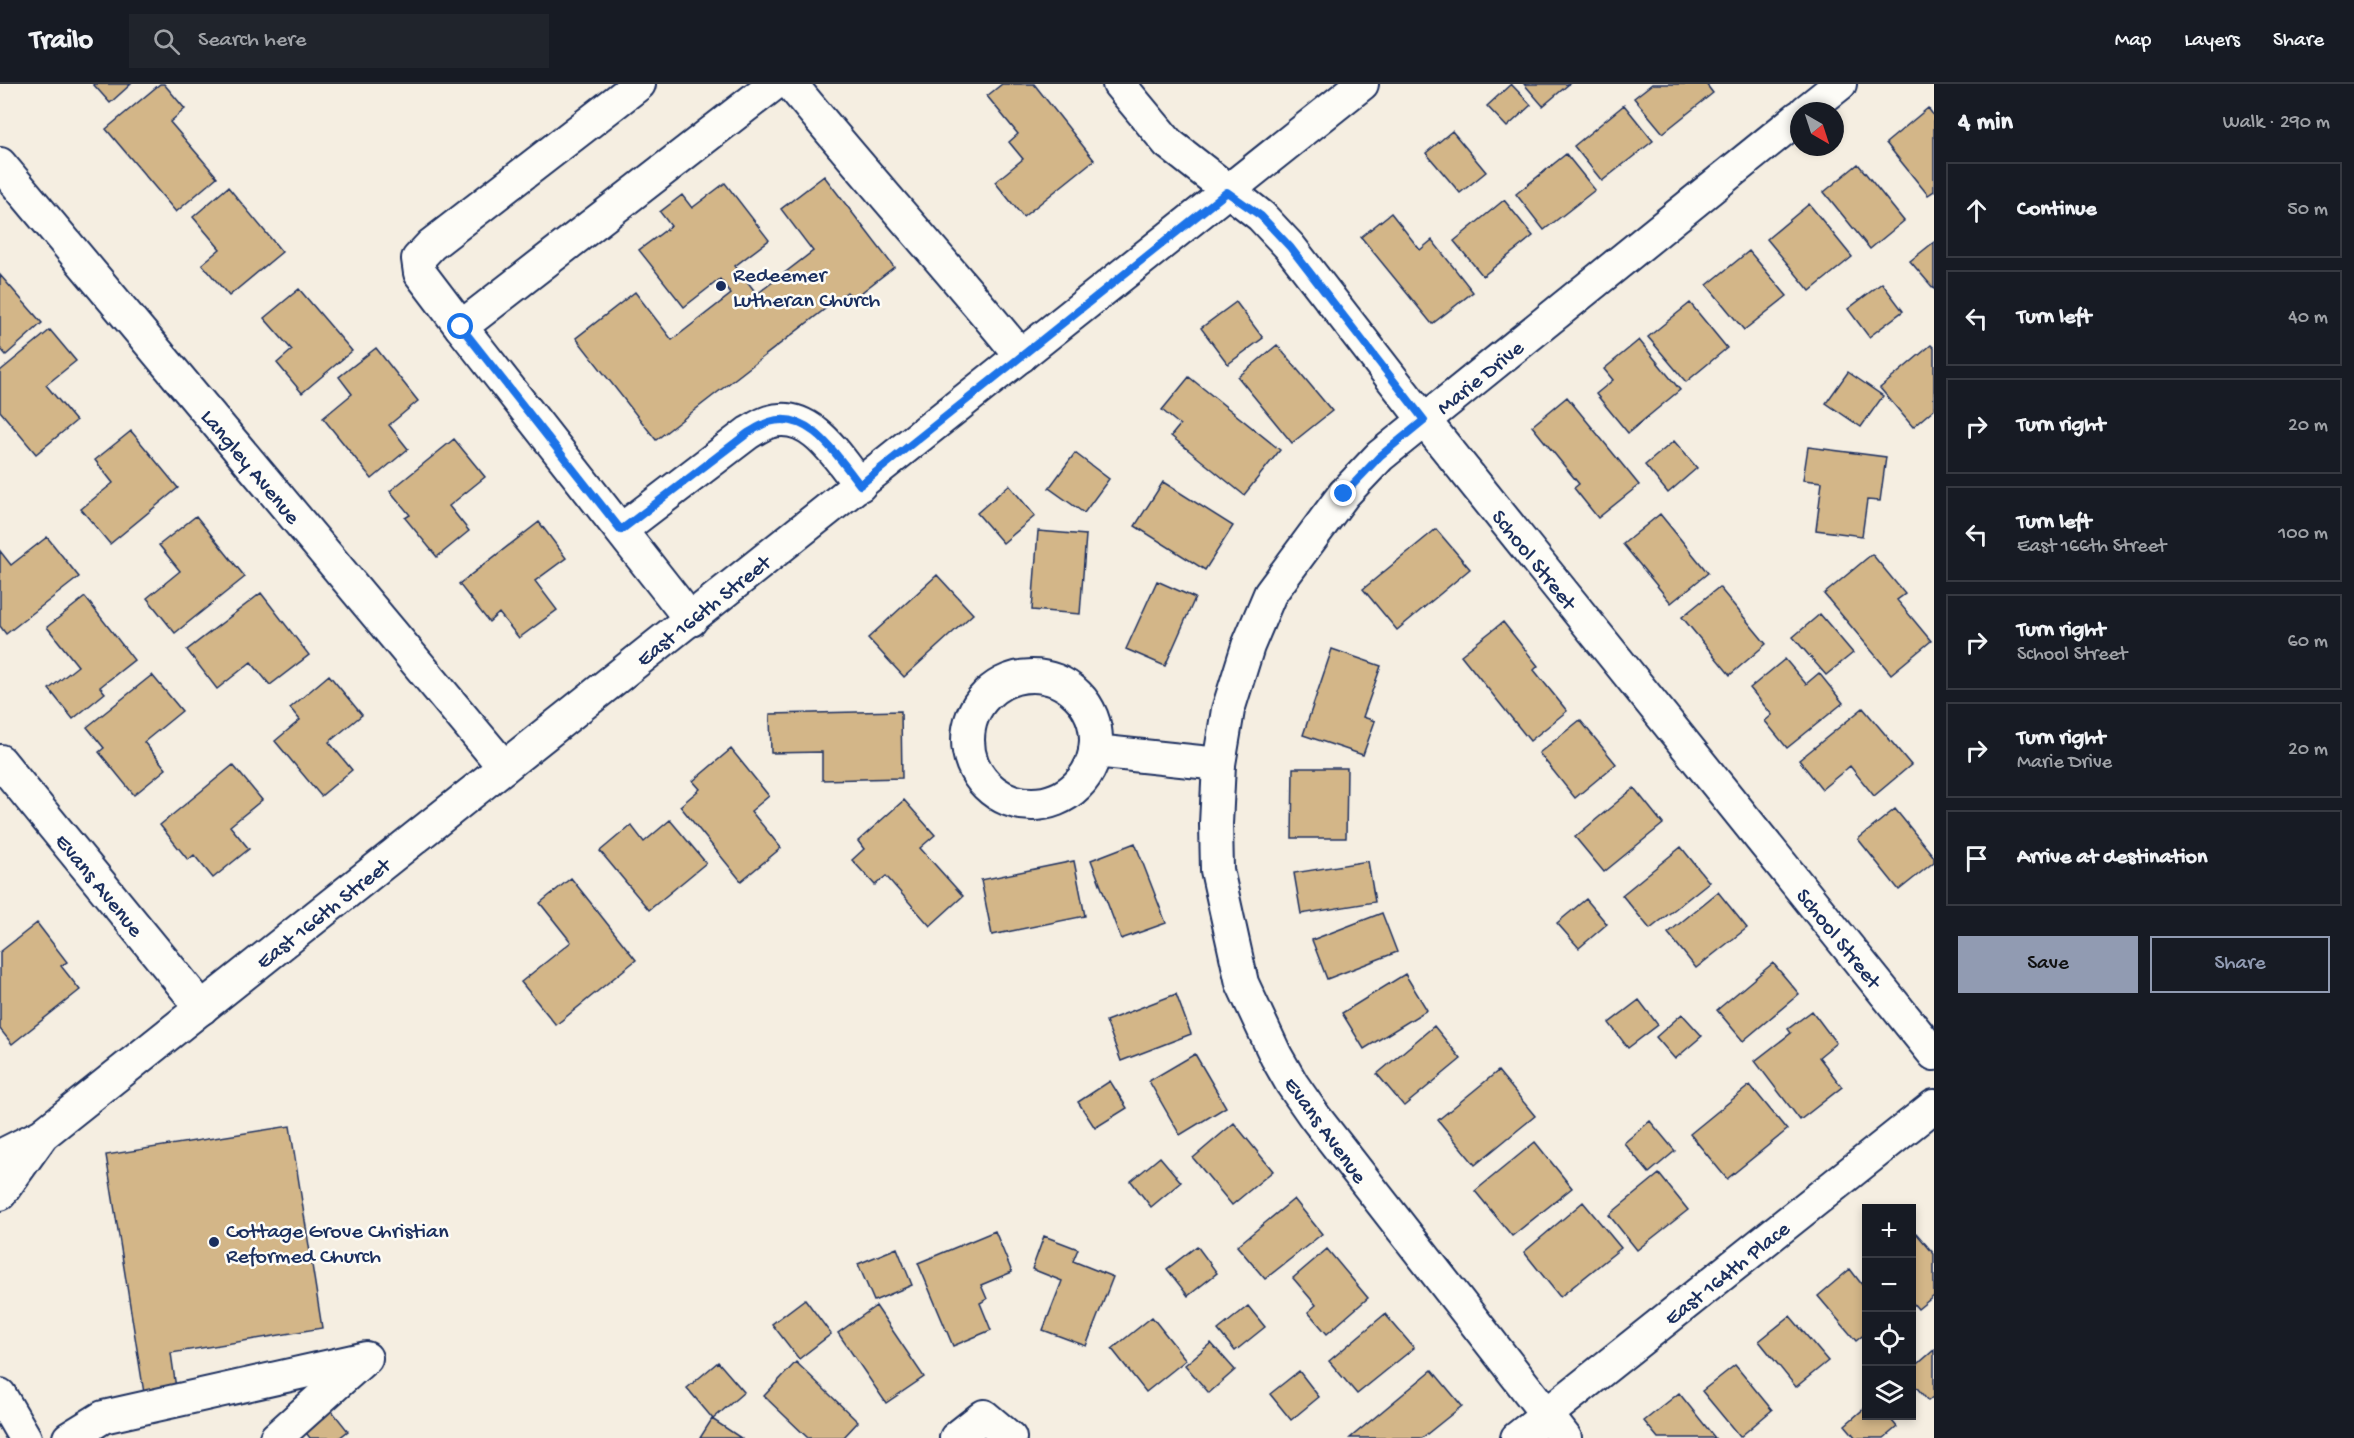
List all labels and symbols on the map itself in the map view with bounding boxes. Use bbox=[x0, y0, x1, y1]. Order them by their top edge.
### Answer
north arrow bbox=[1790, 102, 1844, 156]
place label: Redeemer Lutheran Church bbox=[733, 264, 881, 315]
marker: Redeemer Lutheran Church bbox=[714, 279, 728, 293]
route start bbox=[447, 313, 473, 339]
street label: Marie Drive bbox=[1433, 336, 1531, 422]
street label: Langley Avenue bbox=[194, 405, 305, 531]
route end bbox=[1330, 480, 1356, 506]
street label: School Street bbox=[1484, 506, 1582, 618]
street label: East 166th Street bbox=[632, 550, 779, 674]
street label: Evans Avenue bbox=[48, 830, 148, 944]
street label: East 166th Street bbox=[252, 853, 398, 976]
street label: School Street bbox=[1789, 884, 1886, 997]
street label: Evans Avenue bbox=[1276, 1073, 1372, 1190]
street label: East 164th Place bbox=[1661, 1217, 1797, 1333]
place label: Cottage Grove Christian Reformed Church bbox=[226, 1220, 449, 1271]
marker: Cottage Grove Christian Reformed Church bbox=[207, 1235, 221, 1249]

